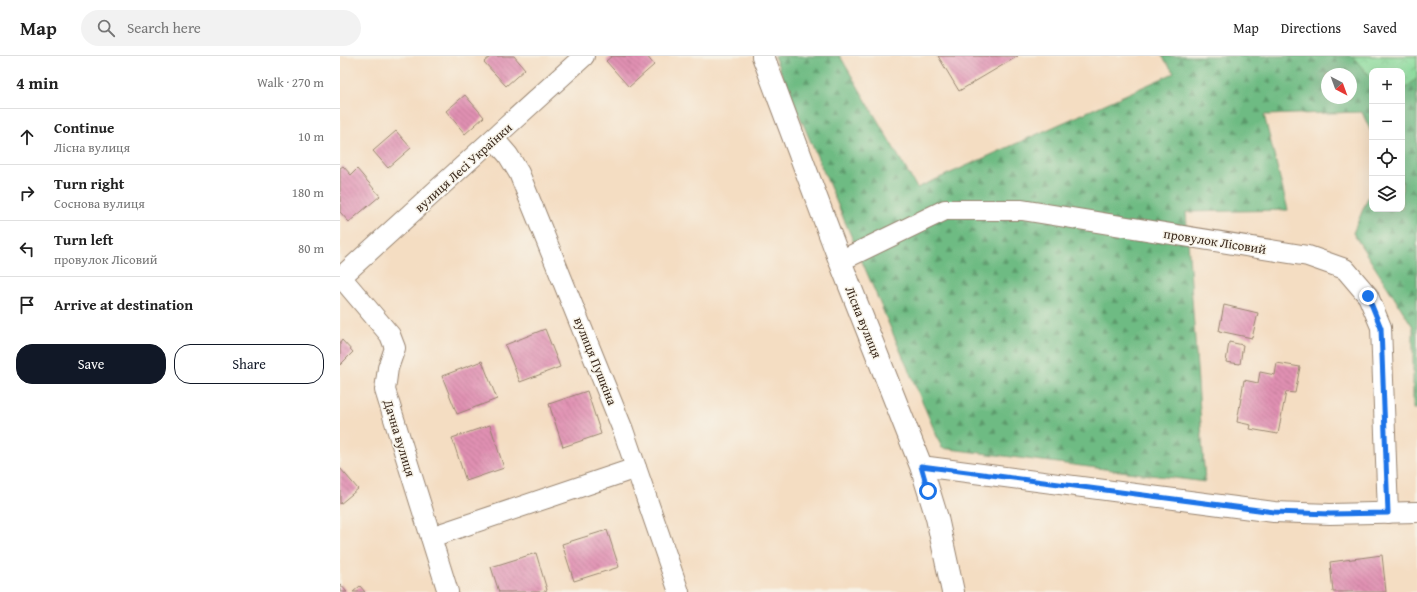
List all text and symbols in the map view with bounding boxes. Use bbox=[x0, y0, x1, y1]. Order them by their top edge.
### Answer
search box bbox=[81, 10, 361, 46]
text: Map bbox=[20, 14, 57, 42]
icon: search bbox=[95, 17, 117, 39]
text: Search here bbox=[127, 17, 201, 38]
text: Map bbox=[1233, 18, 1259, 38]
text: Directions bbox=[1281, 18, 1341, 38]
text: Saved bbox=[1363, 18, 1397, 38]
north arrow bbox=[1321, 68, 1357, 104]
map controls bbox=[1369, 68, 1405, 212]
button: + bbox=[1369, 68, 1405, 104]
text: 4 min bbox=[16, 70, 58, 95]
text: Walk · 270 m bbox=[257, 73, 324, 92]
button: − bbox=[1369, 104, 1405, 140]
text: Continue bbox=[54, 117, 115, 138]
street label: вулиця Лесі Українки bbox=[410, 118, 516, 216]
icon: ahead bbox=[16, 126, 38, 148]
text: 10 m bbox=[298, 127, 324, 146]
text: Лісна вулиця bbox=[54, 138, 130, 157]
button: locate bbox=[1369, 140, 1405, 176]
text: Turn right bbox=[54, 173, 125, 194]
button: layers bbox=[1369, 176, 1405, 212]
icon: right bbox=[16, 182, 38, 204]
text: 180 m bbox=[292, 183, 324, 202]
text: Соснова вулиця bbox=[54, 194, 145, 213]
street label: провулок Лісовий bbox=[1162, 224, 1268, 259]
text: Turn left bbox=[54, 229, 113, 250]
icon: left bbox=[16, 238, 38, 260]
text: 80 m bbox=[298, 239, 324, 258]
text: провулок Лісовий bbox=[54, 250, 158, 269]
street label: Лісна вулиця bbox=[840, 283, 887, 361]
route end bbox=[1359, 287, 1377, 305]
icon: arrive bbox=[16, 294, 38, 316]
text: Arrive at destination bbox=[54, 294, 193, 315]
street label: вулиця Пушкіна bbox=[569, 314, 622, 409]
button: Save bbox=[16, 344, 166, 384]
button: Share bbox=[174, 344, 324, 384]
street label: Дачна вулиця bbox=[378, 396, 420, 480]
route start bbox=[919, 482, 937, 500]

